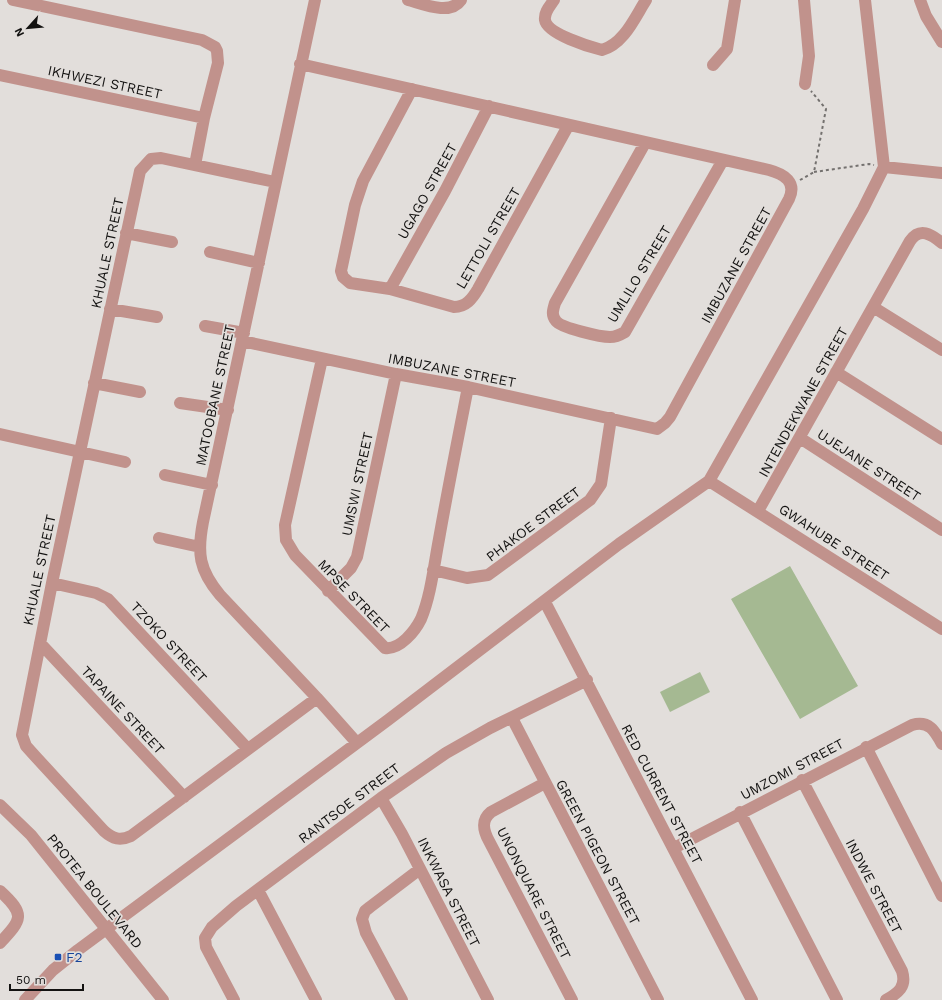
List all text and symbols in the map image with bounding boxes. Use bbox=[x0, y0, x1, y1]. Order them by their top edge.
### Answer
north arrow bbox=[8, 8, 48, 48]
text: N bbox=[12, 26, 27, 39]
street label: IKHWEZI STREET bbox=[46, 62, 164, 102]
street label: UGAGO STREET bbox=[394, 140, 460, 242]
street label: LETTOLI STREET bbox=[452, 184, 524, 291]
street label: KHUALE STREET bbox=[87, 196, 127, 310]
street label: IMBUZANE STREET bbox=[698, 204, 775, 326]
street label: UMLILO STREET bbox=[604, 222, 675, 325]
street label: MATOOBANE STREET bbox=[192, 322, 238, 467]
street label: INTENDEKWANE STREET bbox=[755, 324, 851, 480]
street label: IMBUZANE STREET bbox=[387, 350, 518, 390]
street label: UJEJANE STREET bbox=[814, 426, 924, 505]
street label: UMSWI STREET bbox=[338, 430, 376, 537]
street label: PHAKOE STREET bbox=[483, 483, 584, 565]
street label: GWAHUBE STREET bbox=[776, 500, 892, 584]
street label: KHUALE STREET bbox=[19, 513, 59, 627]
street label: MPSE STREET bbox=[315, 556, 393, 636]
street label: TZOKO STREET bbox=[128, 598, 211, 686]
street label: TAPAINE STREET bbox=[78, 663, 168, 758]
street label: RED CURRENT STREET bbox=[618, 721, 706, 867]
street label: UMZOMI STREET bbox=[738, 735, 847, 803]
street label: RANTSOE STREET bbox=[295, 759, 403, 846]
street label: GREEN PIGEON STREET bbox=[553, 777, 643, 928]
street label: UNONQUARE STREET bbox=[494, 824, 574, 962]
street label: PROTEA BOULEVARD bbox=[44, 831, 146, 951]
street label: INKWASA STREET bbox=[415, 835, 484, 950]
street label: INDWE STREET bbox=[842, 836, 906, 936]
place label: F2 bbox=[66, 949, 83, 965]
marker: F2 bbox=[53, 952, 63, 962]
scale bar bbox=[10, 966, 83, 992]
text: 50 m bbox=[16, 973, 46, 987]

